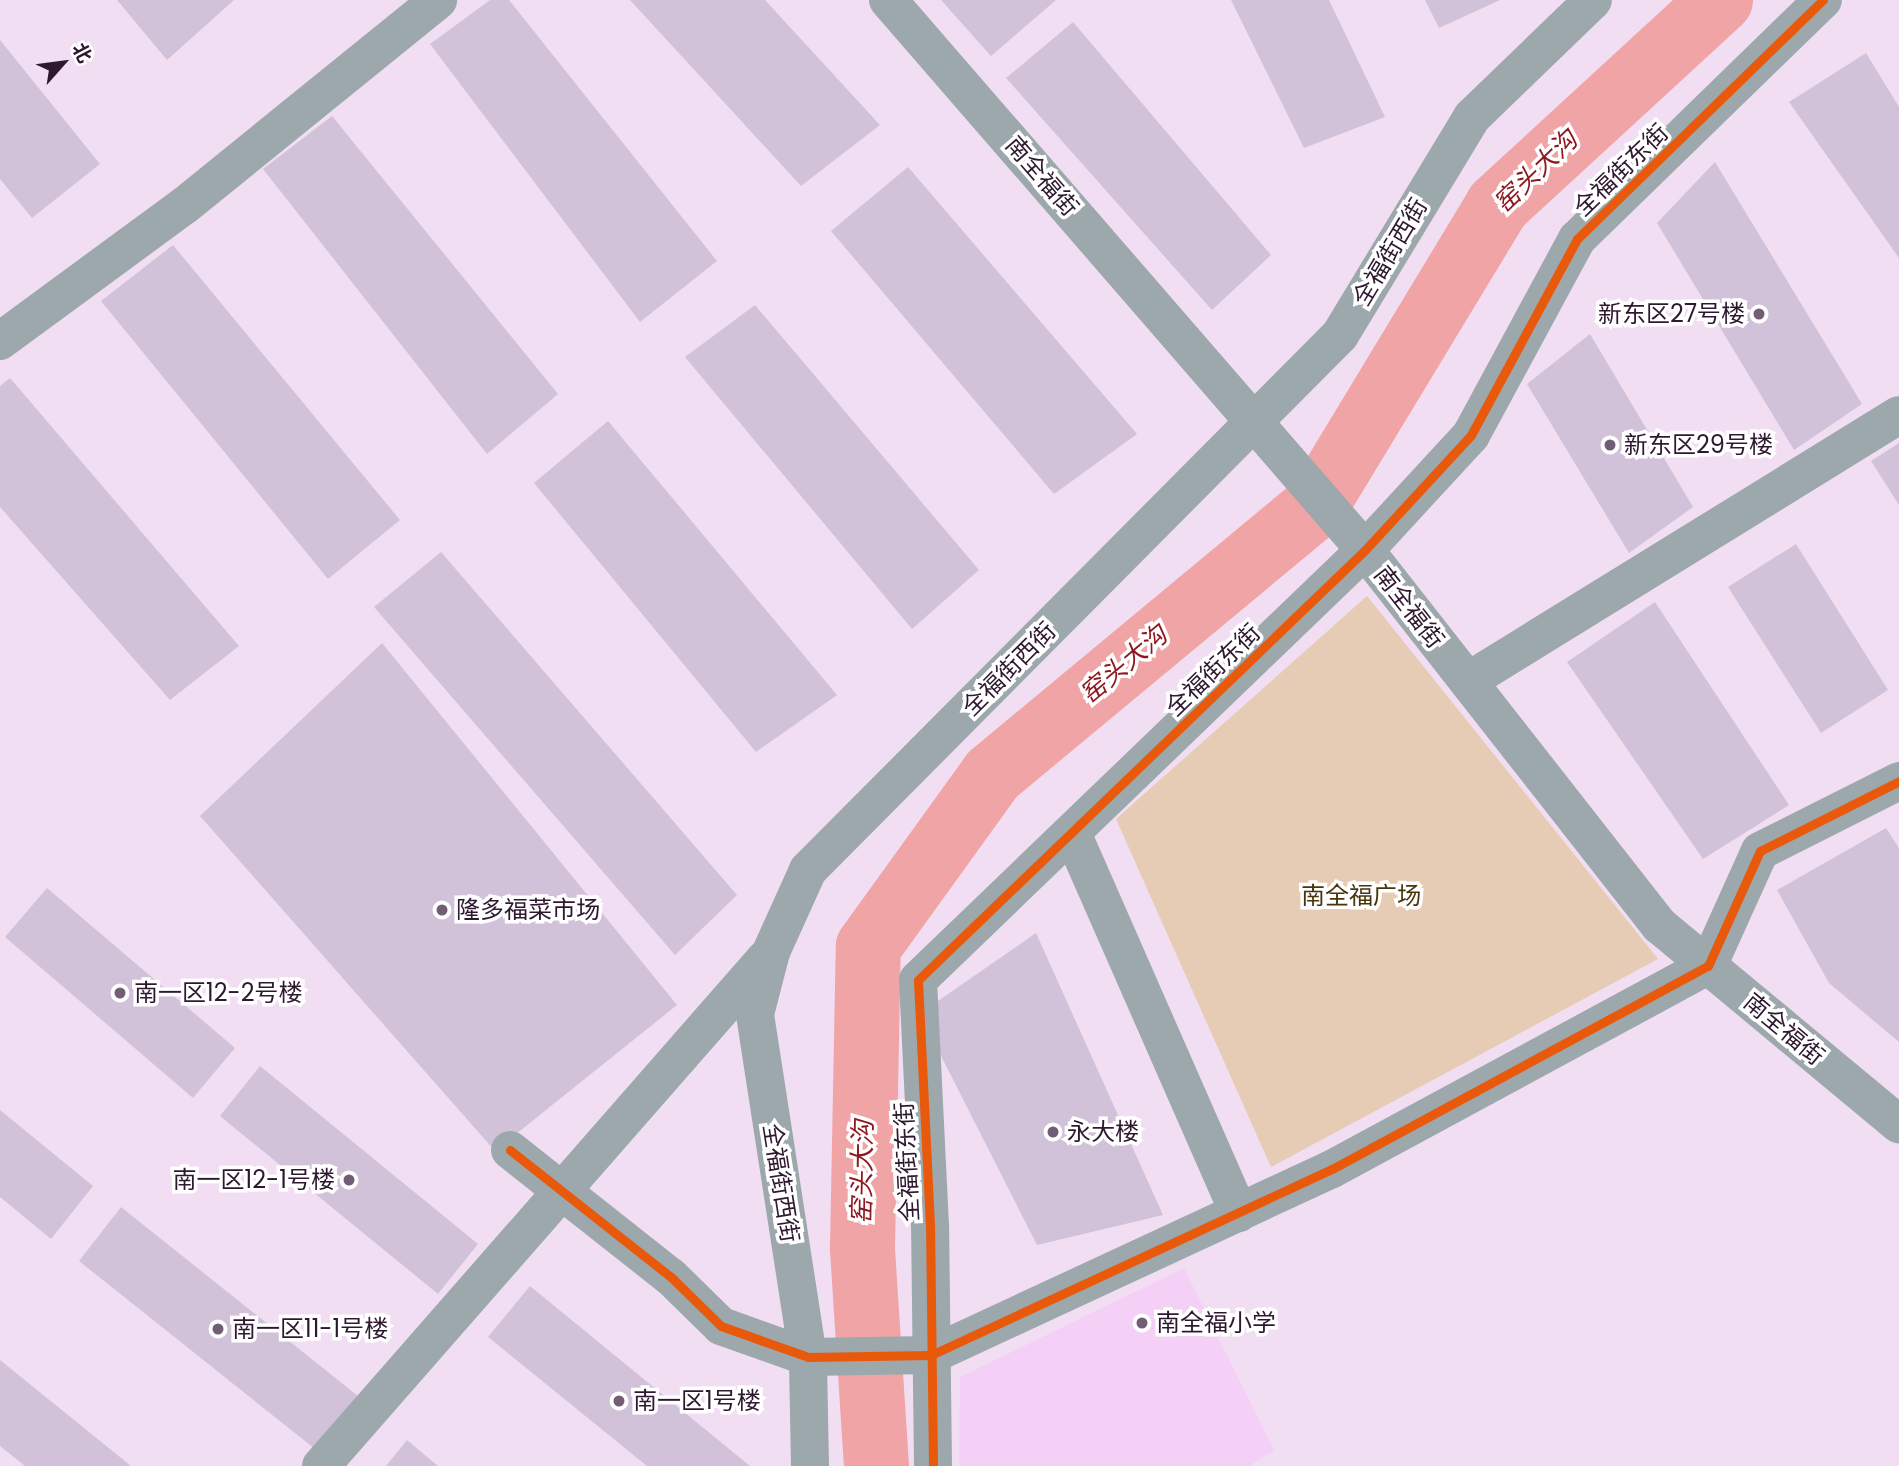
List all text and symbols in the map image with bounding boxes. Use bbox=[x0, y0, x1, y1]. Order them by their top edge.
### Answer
north arrow bbox=[28, 28, 98, 98]
text: 北 bbox=[66, 38, 98, 68]
street label: 全福街东街 bbox=[1568, 118, 1674, 222]
water label: 窑头大沟 bbox=[1488, 125, 1584, 219]
street label: 南全福街 bbox=[1000, 130, 1084, 222]
street label: 全福街西街 bbox=[1347, 193, 1433, 311]
place label: 新东区27号楼 bbox=[1598, 300, 1745, 328]
marker: 新东区27号楼 bbox=[1751, 306, 1767, 322]
place label: 新东区29号楼 bbox=[1624, 431, 1773, 459]
marker: 新东区29号楼 bbox=[1602, 437, 1618, 453]
street label: 南全福街 bbox=[1368, 560, 1450, 654]
street label: 全福街西街 bbox=[956, 616, 1062, 722]
street label: 全福街东街 bbox=[1160, 618, 1266, 722]
water label: 窑头大沟 bbox=[1074, 620, 1174, 710]
park label: 南全福广场 bbox=[1301, 882, 1421, 910]
place label: 隆多福菜市场 bbox=[456, 896, 600, 924]
marker: 隆多福菜市场 bbox=[434, 902, 450, 918]
place label: 南一区12-2号楼 bbox=[134, 979, 303, 1007]
marker: 南一区12-2号楼 bbox=[112, 985, 128, 1001]
street label: 南全福街 bbox=[1738, 987, 1830, 1071]
street label: 全福街东街 bbox=[889, 1101, 925, 1223]
place label: 永大楼 bbox=[1067, 1118, 1139, 1146]
water label: 窑头大沟 bbox=[846, 1120, 880, 1224]
street label: 全福街西街 bbox=[757, 1121, 805, 1245]
marker: 永大楼 bbox=[1045, 1124, 1061, 1140]
place label: 南一区12-1号楼 bbox=[173, 1166, 335, 1194]
marker: 南一区12-1号楼 bbox=[341, 1172, 357, 1188]
place label: 南全福小学 bbox=[1156, 1309, 1276, 1337]
place label: 南一区11-1号楼 bbox=[232, 1315, 388, 1343]
marker: 南全福小学 bbox=[1134, 1315, 1150, 1331]
marker: 南一区11-1号楼 bbox=[210, 1321, 226, 1337]
place label: 南一区1号楼 bbox=[633, 1387, 761, 1415]
marker: 南一区1号楼 bbox=[611, 1393, 627, 1409]

